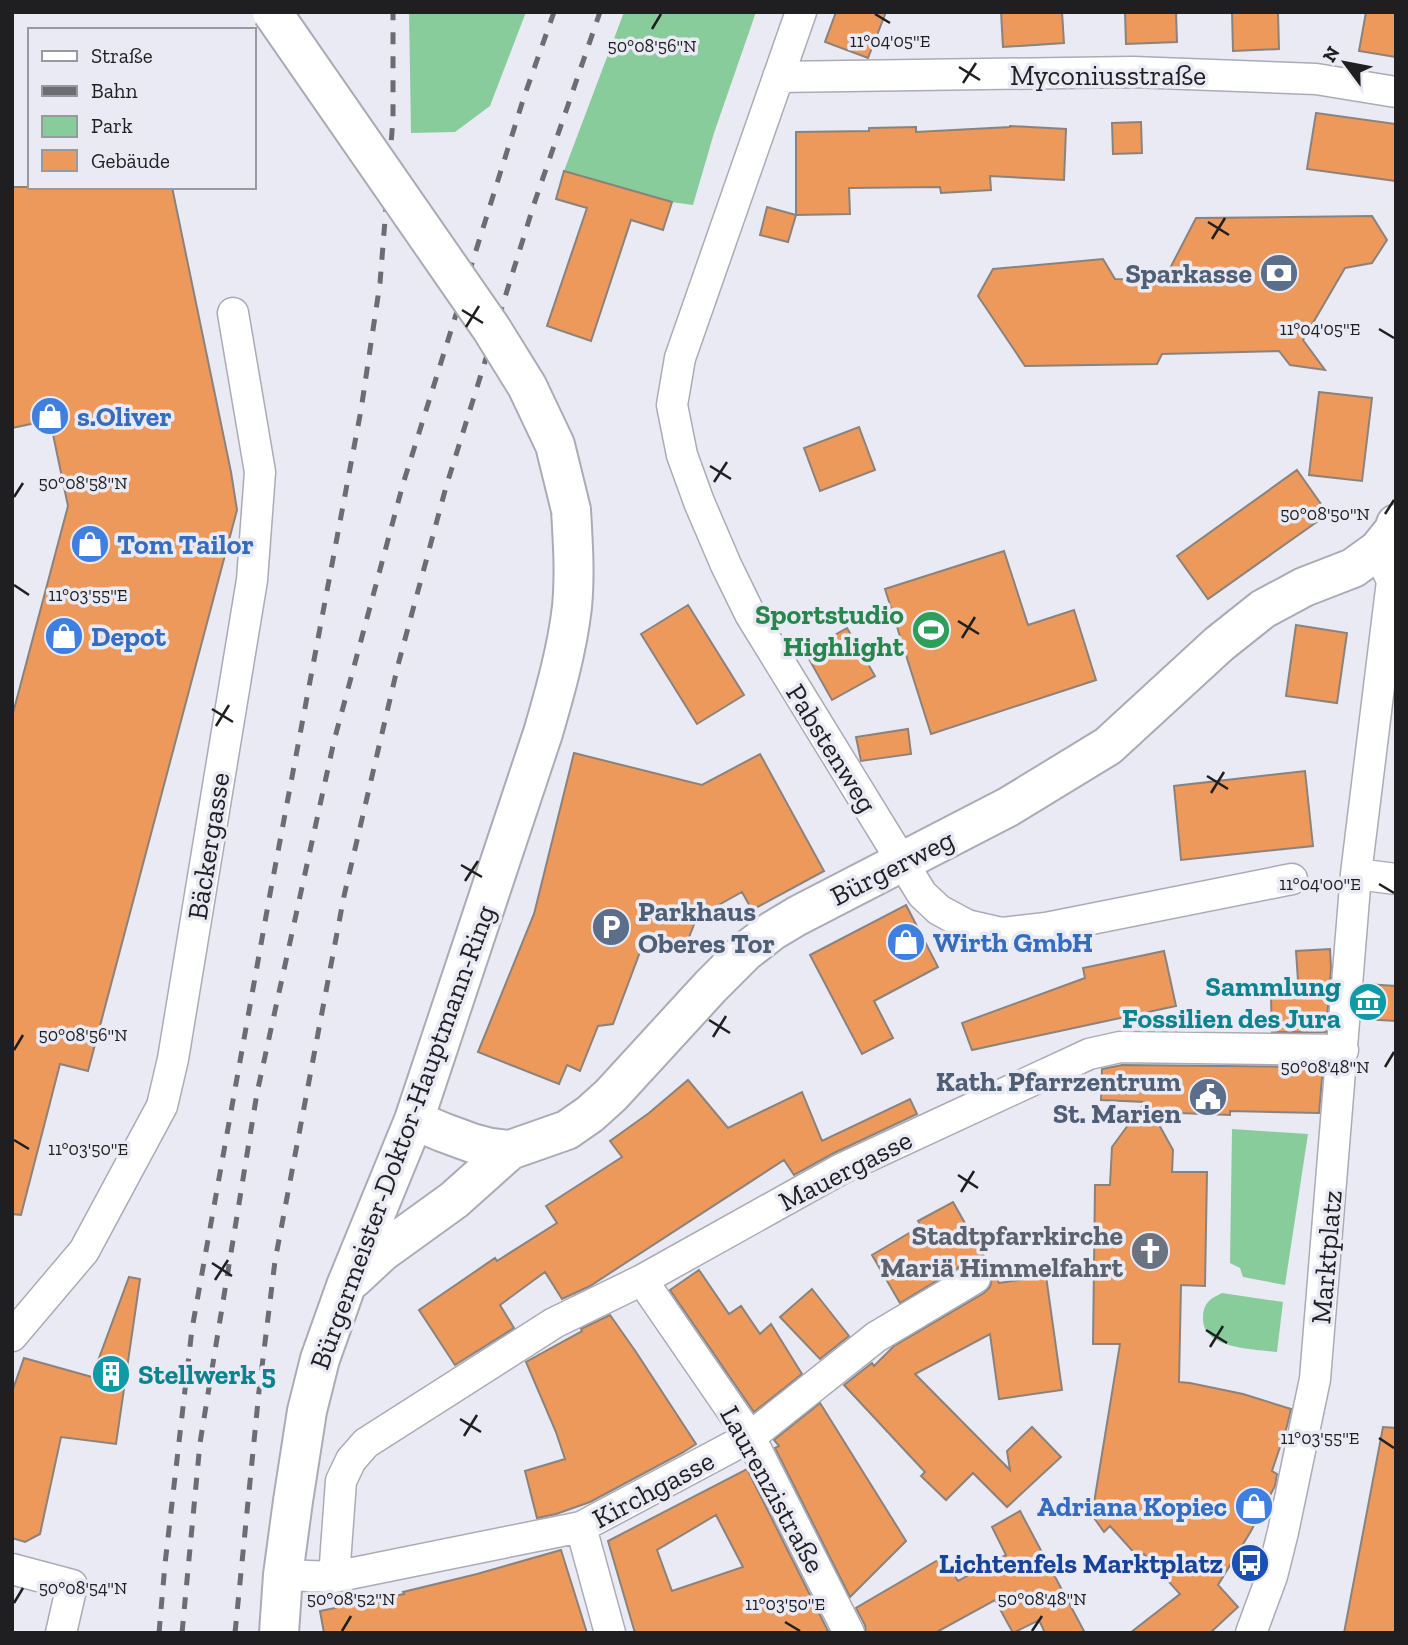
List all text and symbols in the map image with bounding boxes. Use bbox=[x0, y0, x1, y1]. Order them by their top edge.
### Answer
legend bbox=[28, 28, 256, 189]
north arrow bbox=[1310, 28, 1380, 98]
text: 11°04'05"E bbox=[850, 30, 930, 52]
text: 50°08'56"N bbox=[608, 35, 696, 57]
text: N bbox=[1317, 42, 1345, 66]
text: Straße bbox=[91, 43, 153, 68]
street label: Myconiusstraße bbox=[1010, 59, 1206, 92]
text: Bahn bbox=[91, 78, 138, 103]
text: Park bbox=[91, 113, 133, 138]
text: Gebäude bbox=[91, 148, 170, 173]
bank icon: Sparkasse bbox=[1258, 252, 1300, 294]
place label: Sparkasse bbox=[1125, 257, 1252, 290]
text: 11°04'05"E bbox=[1280, 318, 1360, 340]
shop icon: s.Oliver bbox=[29, 395, 71, 437]
place label: s.Oliver bbox=[77, 400, 172, 433]
text: 50°08'58"N bbox=[38, 472, 128, 494]
text: 50°08'50"N bbox=[1280, 503, 1370, 525]
shop icon: Tom Tailor bbox=[69, 523, 111, 565]
place label: Tom Tailor bbox=[117, 528, 254, 561]
text: 11°03'55"E bbox=[49, 584, 127, 606]
place label: Sportstudio Highlight bbox=[755, 598, 905, 663]
sports icon: Sportstudio Highlight bbox=[910, 609, 952, 651]
shop icon: Depot bbox=[43, 615, 85, 657]
place label: Depot bbox=[91, 620, 167, 653]
street label: Pabstenweg bbox=[779, 678, 884, 819]
street label: Bäckergasse bbox=[181, 770, 236, 922]
street label: Bürgerweg bbox=[825, 822, 960, 913]
text: 11°04'00"E bbox=[1279, 873, 1361, 895]
place label: Parkhaus Oberes Tor bbox=[638, 895, 775, 960]
street label: Bürgermeister-Doktor-Hauptmann-Ring bbox=[303, 901, 502, 1374]
parking icon: Parkhaus Oberes Tor bbox=[590, 906, 632, 948]
shop icon: Wirth GmbH bbox=[885, 921, 927, 963]
place label: Wirth GmbH bbox=[933, 926, 1093, 959]
place label: Sammlung Fossilien des Jura bbox=[1122, 970, 1341, 1035]
museum icon: Sammlung Fossilien des Jura bbox=[1347, 981, 1389, 1023]
text: 50°08'56"N bbox=[39, 1024, 127, 1046]
text: 50°08'48"N bbox=[1281, 1056, 1369, 1078]
place label: Kath. Pfarrzentrum St. Marien bbox=[936, 1065, 1181, 1130]
public building icon: Kath. Pfarrzentrum St. Marien bbox=[1187, 1076, 1229, 1118]
street label: Mauergasse bbox=[773, 1123, 917, 1218]
text: 11°03'50"E bbox=[48, 1138, 128, 1160]
street label: Marktplatz bbox=[1304, 1189, 1349, 1325]
place label: Stadtpfarrkirche Mariä Himmelfahrt bbox=[880, 1219, 1124, 1284]
church icon: Stadtpfarrkirche Mariä Himmelfahrt bbox=[1129, 1230, 1171, 1272]
building icon: Stellwerk 5 bbox=[90, 1353, 132, 1395]
place label: Stellwerk 5 bbox=[138, 1358, 276, 1391]
street label: Laurenzistraße bbox=[713, 1400, 832, 1578]
text: 11°03'55"E bbox=[1281, 1427, 1359, 1449]
street label: Kirchgasse bbox=[587, 1444, 720, 1535]
shop icon: Adriana Kopiec bbox=[1233, 1485, 1275, 1527]
place label: Adriana Kopiec bbox=[1037, 1490, 1227, 1523]
bus stop icon: Lichtenfels Marktplatz bbox=[1229, 1542, 1271, 1584]
place label: Lichtenfels Marktplatz bbox=[939, 1547, 1223, 1580]
text: 50°08'54"N bbox=[39, 1577, 127, 1599]
text: 50°08'52"N bbox=[307, 1588, 395, 1610]
text: 50°08'48"N bbox=[998, 1588, 1086, 1610]
text: 11°03'50"E bbox=[745, 1593, 825, 1615]

